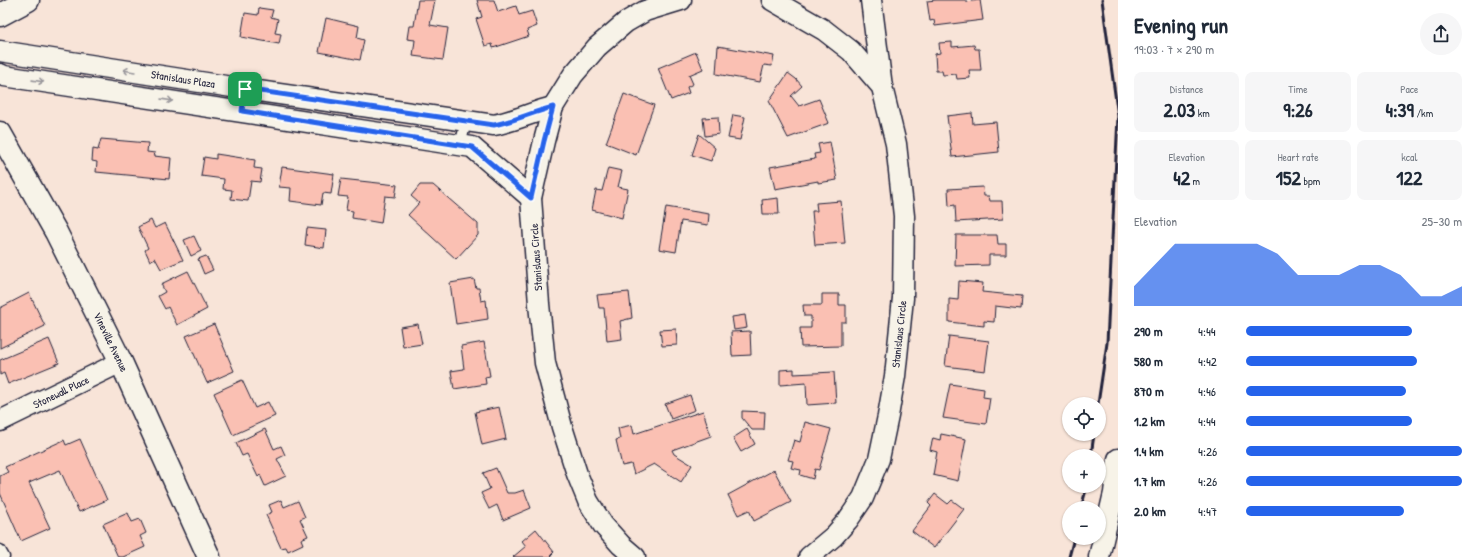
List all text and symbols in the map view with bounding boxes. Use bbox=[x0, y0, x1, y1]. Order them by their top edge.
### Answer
text: Evening run bbox=[1134, 10, 1228, 40]
button: share bbox=[1420, 13, 1462, 55]
text: 19:03 · 7 × 290 m bbox=[1134, 40, 1214, 58]
one-way arrow bbox=[123, 67, 136, 75]
street label: Stanislaus Plaza bbox=[150, 67, 217, 91]
pin bbox=[228, 72, 262, 106]
one-way arrow bbox=[31, 77, 44, 85]
icon: arrive bbox=[234, 78, 256, 100]
text: Distance bbox=[1170, 82, 1203, 96]
text: Time bbox=[1288, 82, 1308, 96]
text: Pace bbox=[1400, 82, 1418, 96]
one-way arrow bbox=[160, 96, 173, 104]
text: 2.03 bbox=[1164, 96, 1195, 123]
text: 9:26 bbox=[1283, 96, 1313, 123]
text: 4:39 bbox=[1385, 96, 1414, 123]
text: km bbox=[1195, 106, 1210, 120]
text: /km bbox=[1414, 106, 1433, 120]
text: Elevation bbox=[1168, 150, 1205, 164]
text: Heart rate bbox=[1277, 150, 1319, 164]
text: kcal bbox=[1401, 150, 1417, 164]
text: 42 bbox=[1173, 164, 1190, 191]
text: 152 bbox=[1276, 164, 1301, 191]
text: 122 bbox=[1396, 164, 1422, 191]
text: m bbox=[1190, 174, 1200, 188]
text: bpm bbox=[1301, 174, 1320, 188]
text: Elevation bbox=[1134, 212, 1177, 230]
text: 25–30 m bbox=[1421, 212, 1462, 230]
street label: Stanislaus Circle bbox=[527, 222, 545, 291]
street label: Stanislaus Circle bbox=[889, 299, 910, 368]
street label: Vineville Avenue bbox=[91, 310, 132, 375]
text: 290 m bbox=[1134, 322, 1163, 340]
text: 4:44 bbox=[1198, 322, 1216, 340]
text: 580 m bbox=[1134, 352, 1163, 370]
text: 4:42 bbox=[1198, 352, 1217, 370]
street label: Stonewall Place bbox=[31, 372, 92, 412]
text: 870 m bbox=[1134, 382, 1164, 400]
text: 4:46 bbox=[1198, 382, 1216, 400]
map controls bbox=[1062, 397, 1106, 545]
button: locate bbox=[1062, 397, 1106, 441]
text: 1.2 km bbox=[1134, 412, 1165, 430]
text: 4:44 bbox=[1198, 412, 1216, 430]
text: 1.4 km bbox=[1134, 442, 1164, 460]
text: 4:26 bbox=[1198, 442, 1217, 460]
button: + bbox=[1062, 449, 1106, 493]
text: 1.7 km bbox=[1134, 472, 1165, 490]
text: 4:26 bbox=[1198, 472, 1217, 490]
button: − bbox=[1062, 501, 1106, 545]
text: 2.0 km bbox=[1134, 502, 1166, 520]
text: 4:47 bbox=[1198, 502, 1217, 520]

